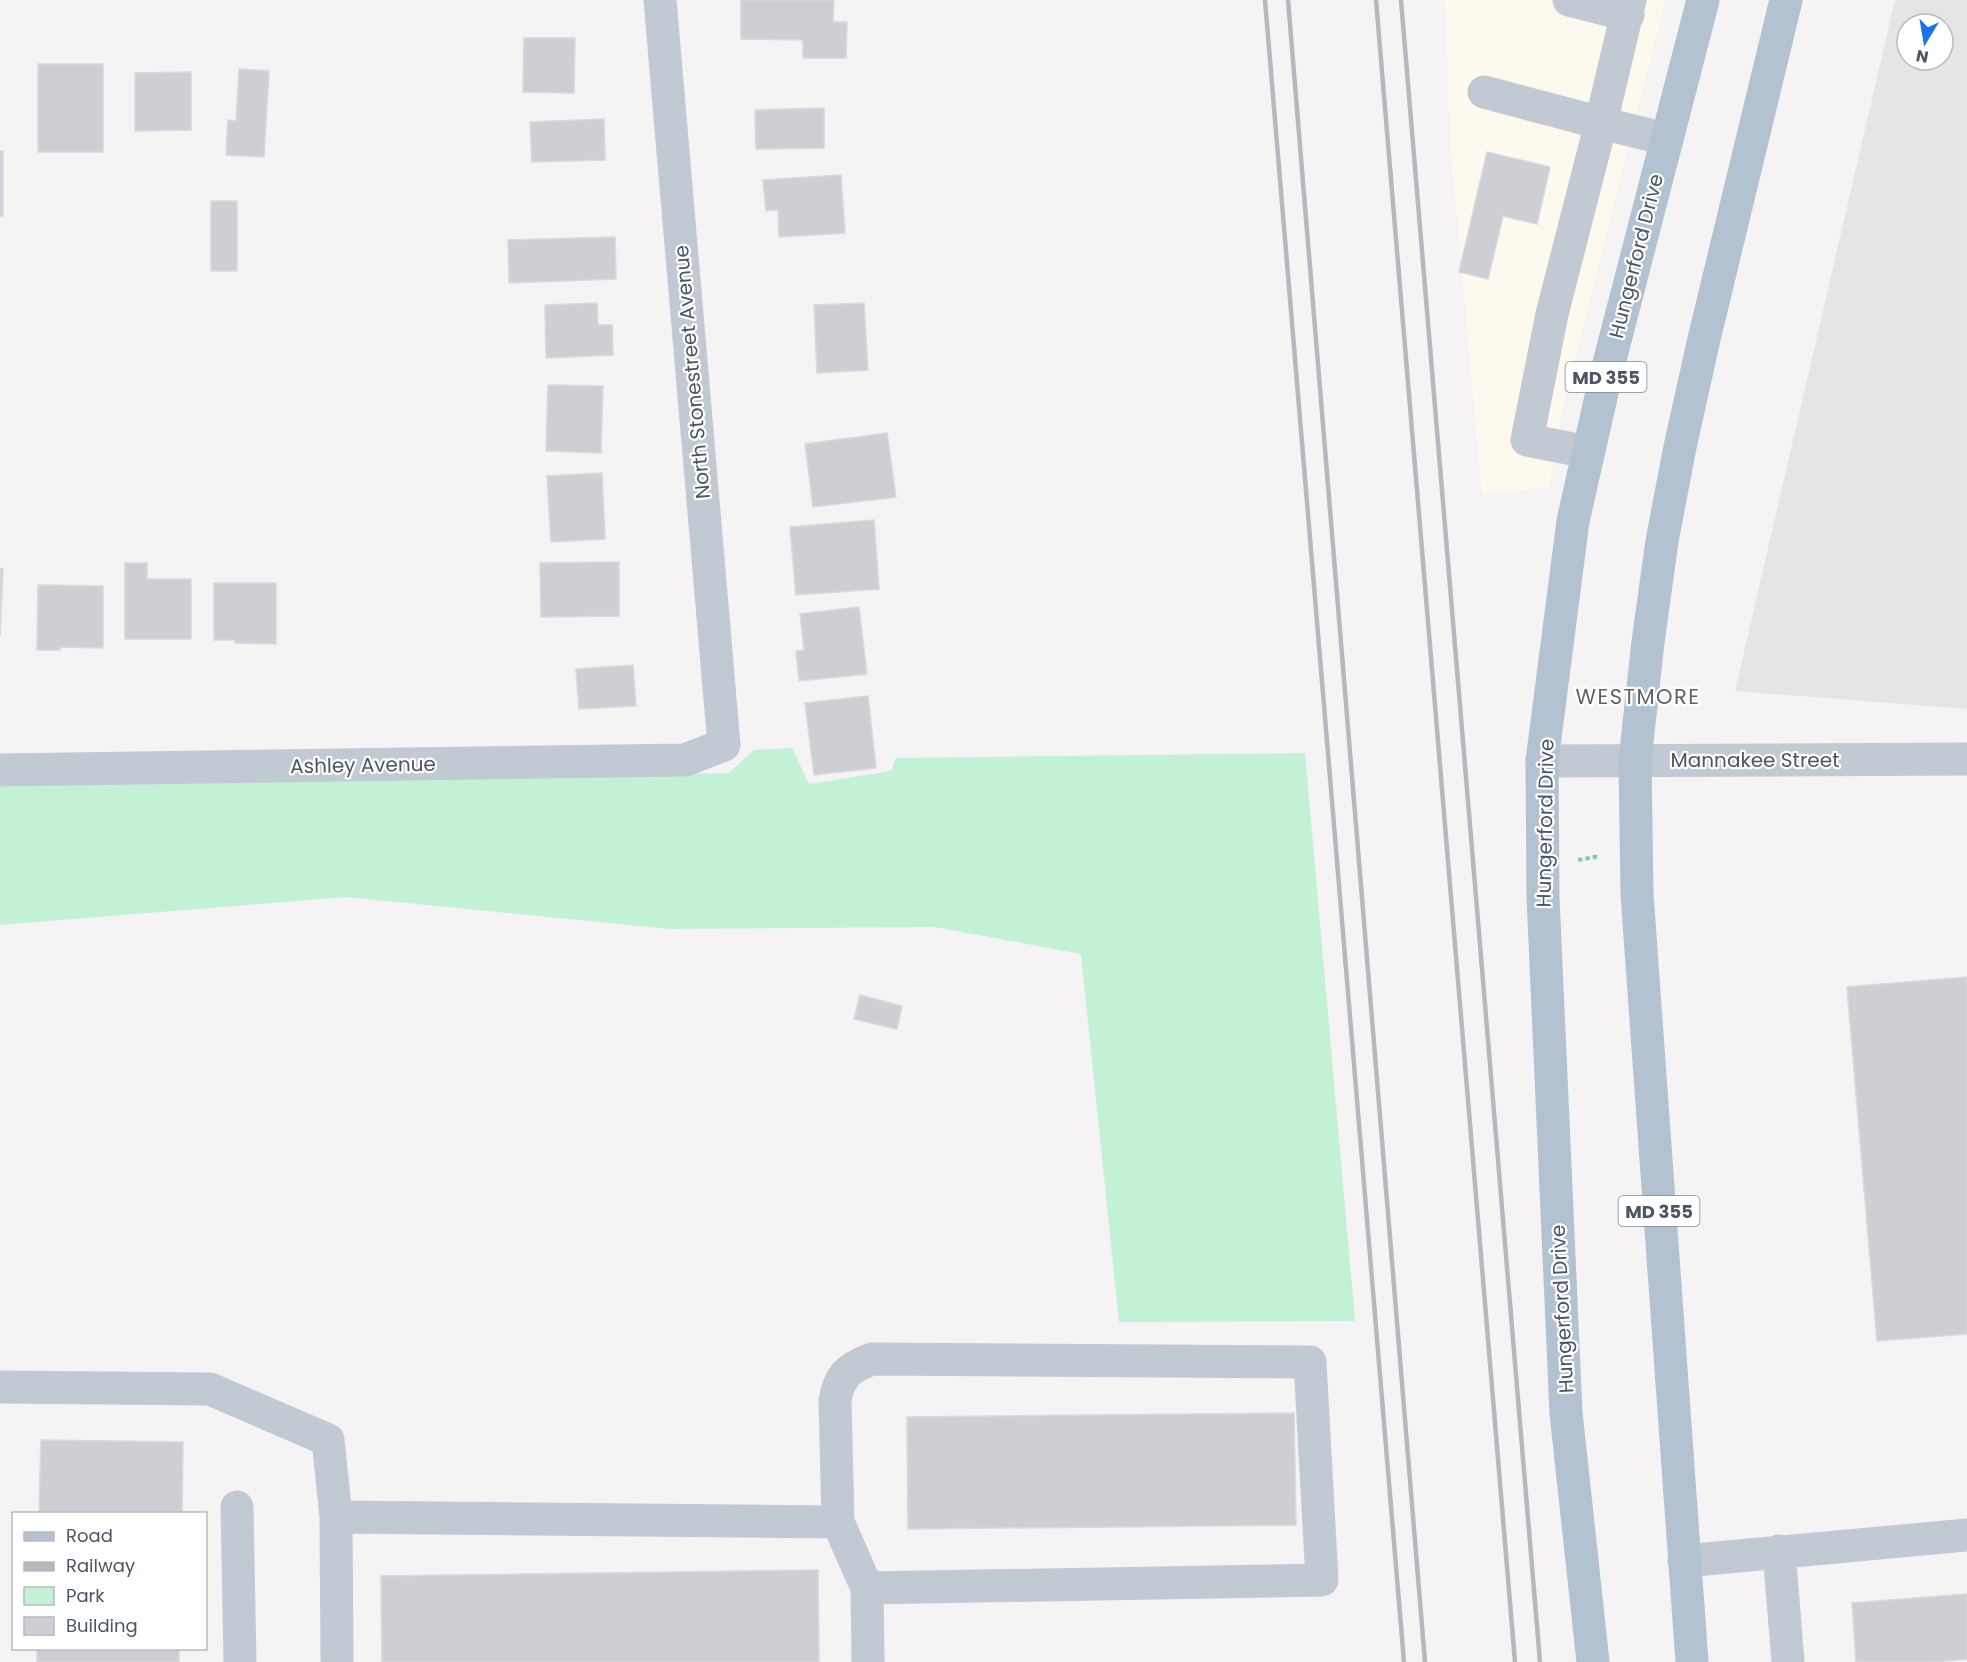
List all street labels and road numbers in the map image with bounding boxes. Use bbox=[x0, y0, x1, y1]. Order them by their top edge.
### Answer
street label: Hungerford Drive bbox=[1602, 171, 1670, 341]
street label: North Stonestreet Avenue bbox=[667, 244, 717, 500]
road number: MD 355 bbox=[1566, 362, 1646, 392]
street label: Hungerford Drive bbox=[1530, 738, 1560, 908]
street label: Mannakee Street bbox=[1671, 746, 1839, 774]
street label: Ashley Avenue bbox=[290, 750, 436, 780]
road number: MD 355 bbox=[1618, 1196, 1700, 1226]
street label: Hungerford Drive bbox=[1544, 1224, 1580, 1394]

